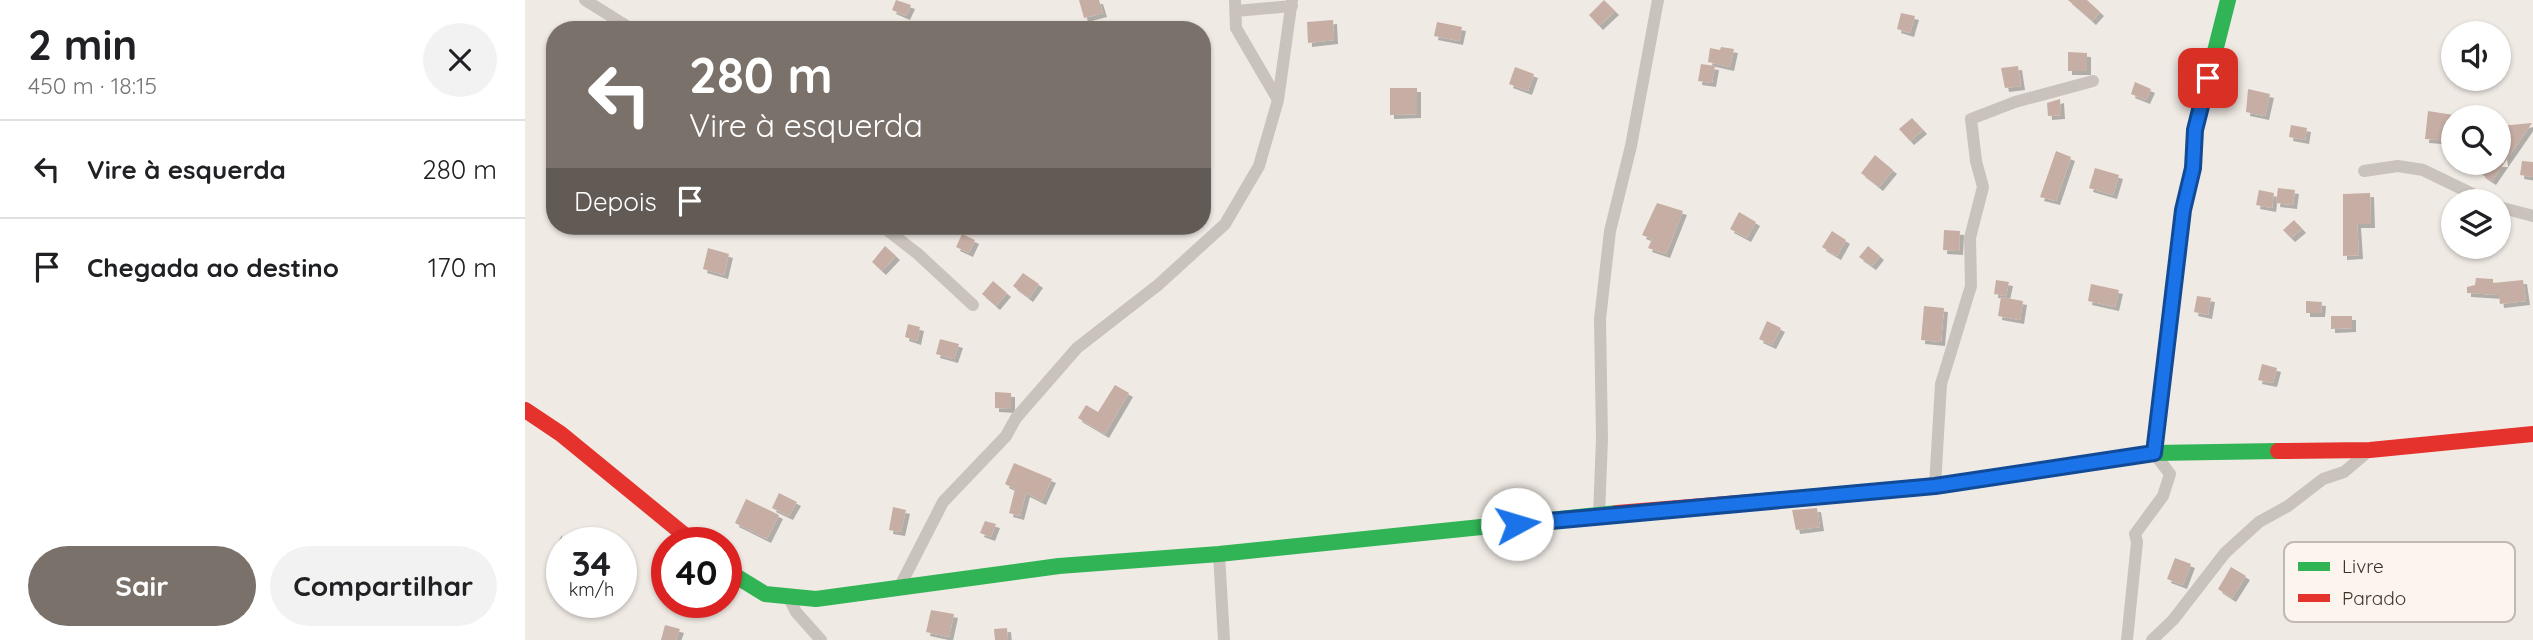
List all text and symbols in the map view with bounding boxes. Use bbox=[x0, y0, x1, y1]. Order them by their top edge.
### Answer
text: 2 min bbox=[28, 18, 137, 71]
map controls bbox=[2441, 21, 2511, 259]
button: sound bbox=[2441, 21, 2511, 91]
button: close bbox=[423, 23, 497, 97]
text: 280 m bbox=[689, 44, 833, 105]
pin bbox=[2178, 48, 2238, 108]
icon: left bbox=[574, 49, 665, 140]
icon: arrive bbox=[2189, 59, 2227, 97]
text: 450 m · 18:15 bbox=[28, 71, 157, 100]
text: Vire à esquerda bbox=[689, 105, 923, 145]
button: search bbox=[2441, 105, 2511, 175]
icon: left bbox=[28, 150, 66, 188]
text: Vire à esquerda bbox=[87, 153, 286, 186]
text: 280 m bbox=[422, 153, 497, 186]
icon: arrive bbox=[671, 182, 709, 220]
text: Depois bbox=[574, 185, 657, 218]
button: layers bbox=[2441, 189, 2511, 259]
icon: arrive bbox=[28, 248, 66, 286]
text: Chegada ao destino bbox=[87, 251, 339, 284]
text: 170 m bbox=[428, 251, 497, 284]
position arrow bbox=[1480, 487, 1554, 561]
speed limit sign: 40 bbox=[651, 527, 742, 618]
text: 34 bbox=[572, 541, 611, 585]
legend bbox=[2284, 542, 2515, 622]
button: Sair bbox=[28, 546, 256, 626]
button: Compartilhar bbox=[270, 546, 497, 626]
text: Livre bbox=[2342, 554, 2384, 578]
text: km/h bbox=[569, 578, 614, 601]
text: Parado bbox=[2342, 586, 2406, 610]

